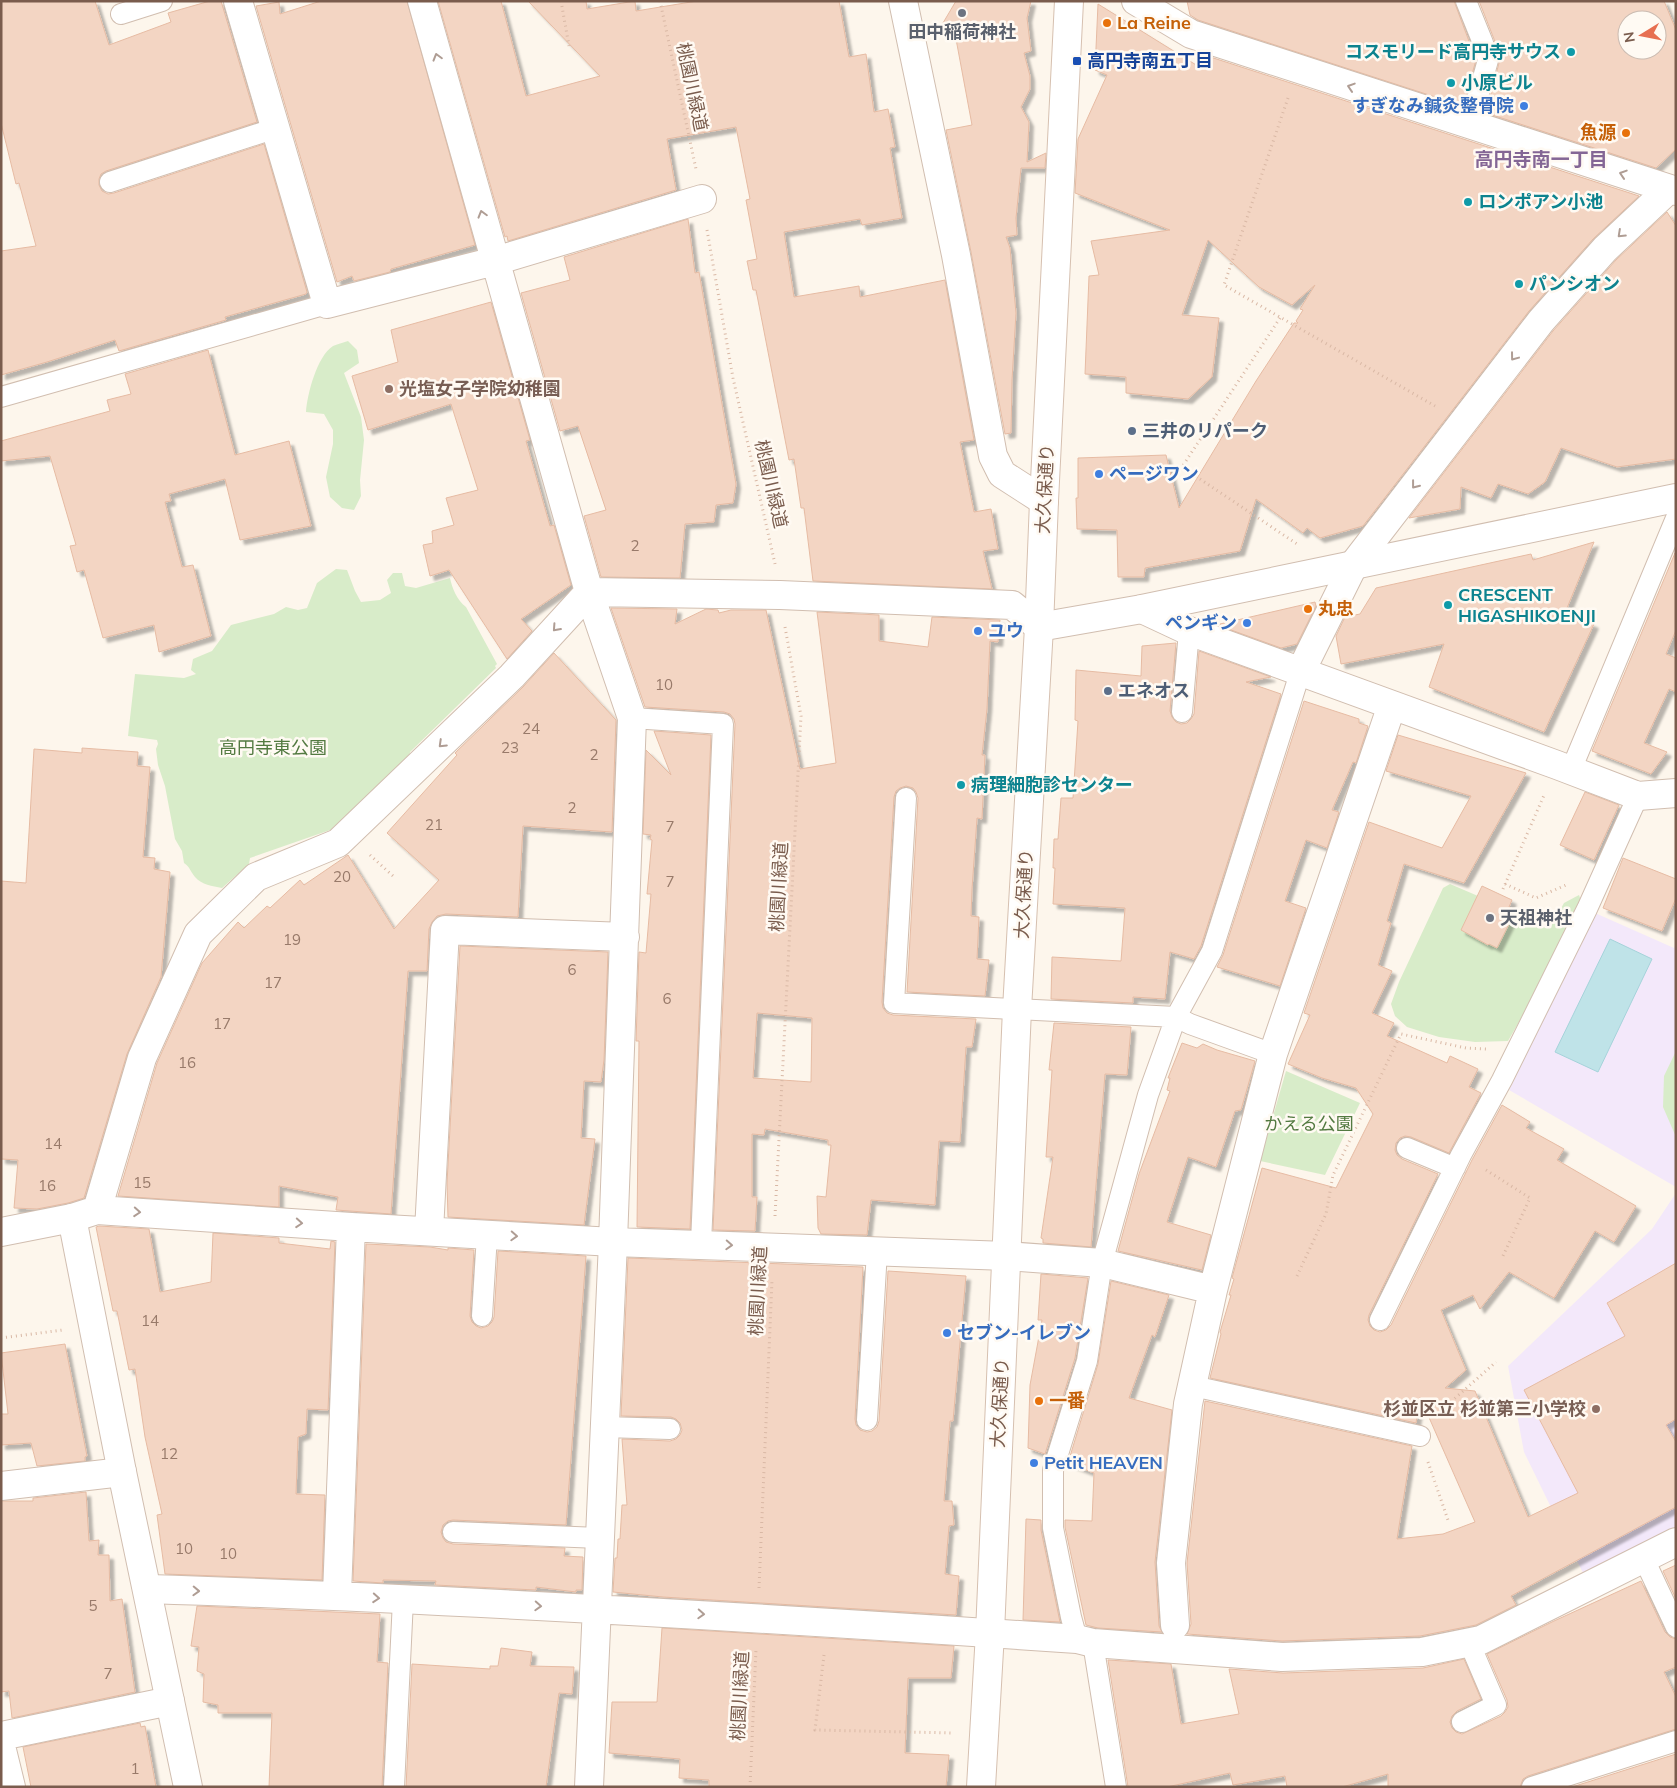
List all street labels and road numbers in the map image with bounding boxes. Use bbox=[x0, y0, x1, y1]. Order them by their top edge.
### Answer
street label: 桃園川緑道 bbox=[672, 40, 713, 133]
street label: 桃園川緑道 bbox=[750, 437, 793, 530]
street label: 大久保通り bbox=[1031, 443, 1058, 535]
street label: 桃園川緑道 bbox=[765, 841, 792, 933]
street label: 大久保通り bbox=[1010, 848, 1037, 940]
street label: 桃園川緑道 bbox=[744, 1245, 771, 1337]
street label: 大久保通り bbox=[986, 1357, 1013, 1449]
street label: 桃園川緑道 bbox=[726, 1650, 753, 1742]

